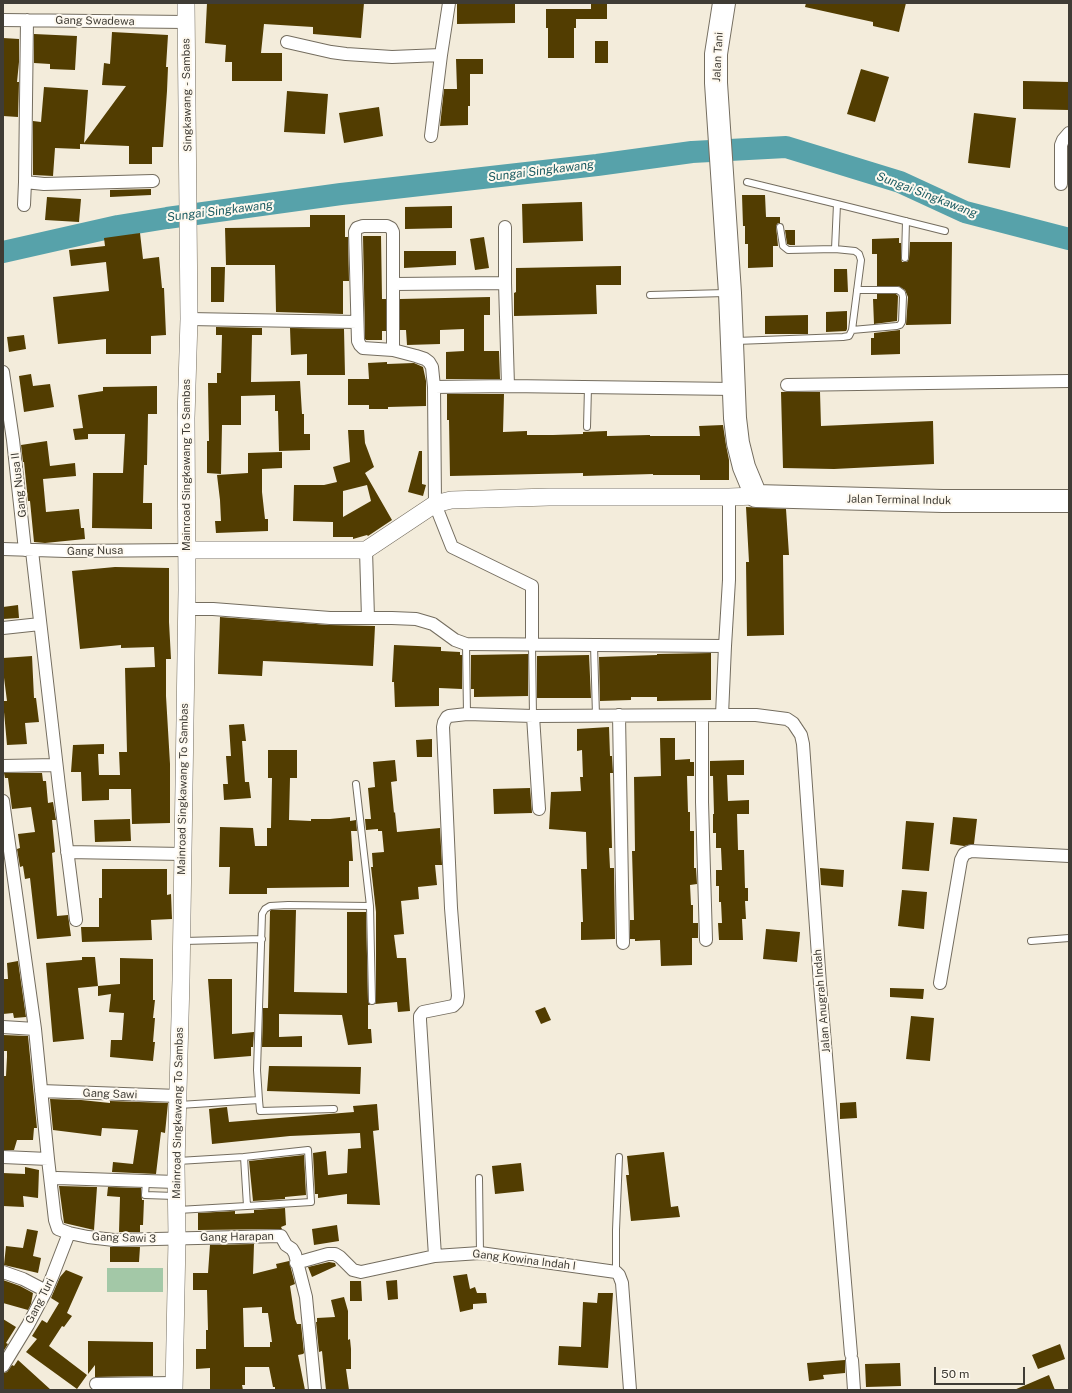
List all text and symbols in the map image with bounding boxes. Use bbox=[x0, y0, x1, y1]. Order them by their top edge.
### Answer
street label: Gang Swadewa bbox=[55, 14, 135, 28]
street label: Jalan Tani bbox=[710, 32, 726, 82]
street label: Singkawang - Sambas bbox=[179, 38, 195, 152]
water label: Sungai Singkawang bbox=[487, 157, 595, 185]
water label: Sungai Singkawang bbox=[875, 169, 979, 221]
water label: Sungai Singkawang bbox=[166, 197, 274, 225]
street label: Mainroad Singkawang To Sambas bbox=[180, 379, 194, 551]
street label: Gang Nusa II bbox=[8, 452, 30, 518]
street label: Jalan Terminal Induk bbox=[847, 492, 951, 508]
street label: Gang Nusa bbox=[67, 544, 123, 558]
street label: Mainroad Singkawang To Sambas bbox=[175, 703, 191, 875]
street label: Jalan Anugrah Indah bbox=[811, 949, 833, 1053]
street label: Mainroad Singkawang To Sambas bbox=[170, 1027, 186, 1199]
street label: Gang Sawi bbox=[83, 1086, 137, 1102]
street label: Gang Sawi 3 bbox=[92, 1230, 156, 1246]
street label: Gang Harapan bbox=[200, 1230, 274, 1244]
street label: Gang Kowina Indah I bbox=[472, 1247, 576, 1273]
street label: Gang Turi bbox=[23, 1276, 57, 1326]
scale bar bbox=[936, 1359, 1027, 1385]
text: 50 m bbox=[941, 1367, 969, 1381]

